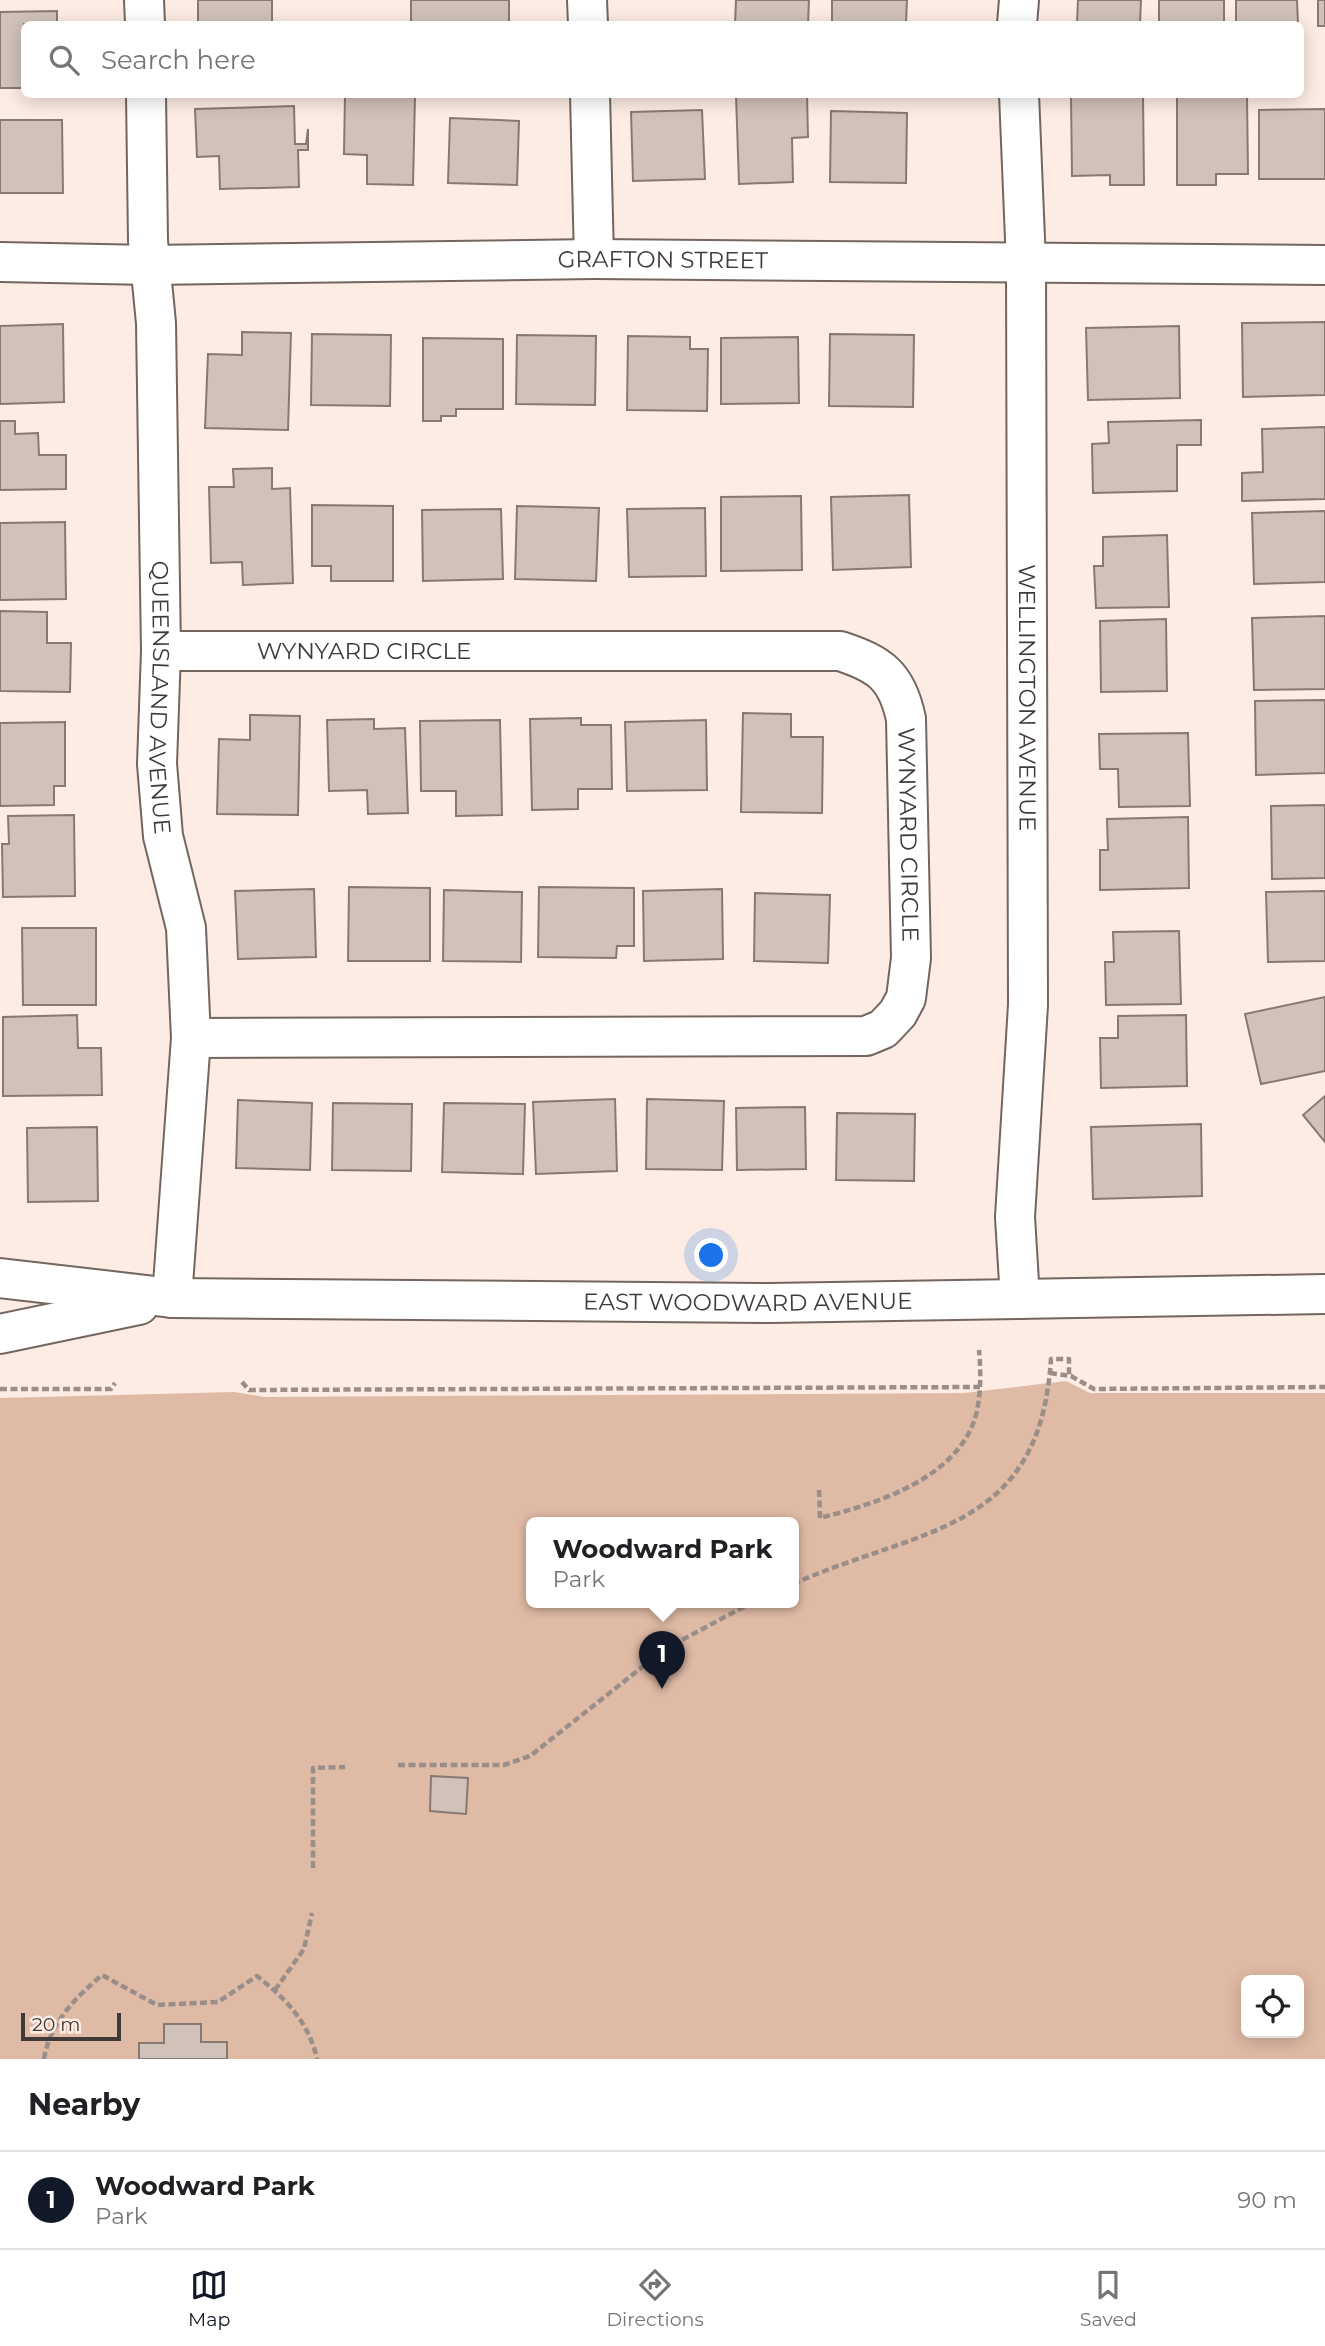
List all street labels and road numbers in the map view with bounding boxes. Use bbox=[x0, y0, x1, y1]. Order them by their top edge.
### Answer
street label: GRAFTON STREET bbox=[558, 245, 769, 274]
street label: QUEENSLAND AVENUE bbox=[143, 560, 177, 835]
street label: WELLINGTON AVENUE bbox=[1013, 564, 1042, 832]
street label: WYNYARD CIRCLE bbox=[257, 637, 471, 665]
street label: WYNYARD CIRCLE bbox=[892, 727, 925, 942]
street label: EAST WOODWARD AVENUE bbox=[583, 1287, 913, 1317]

